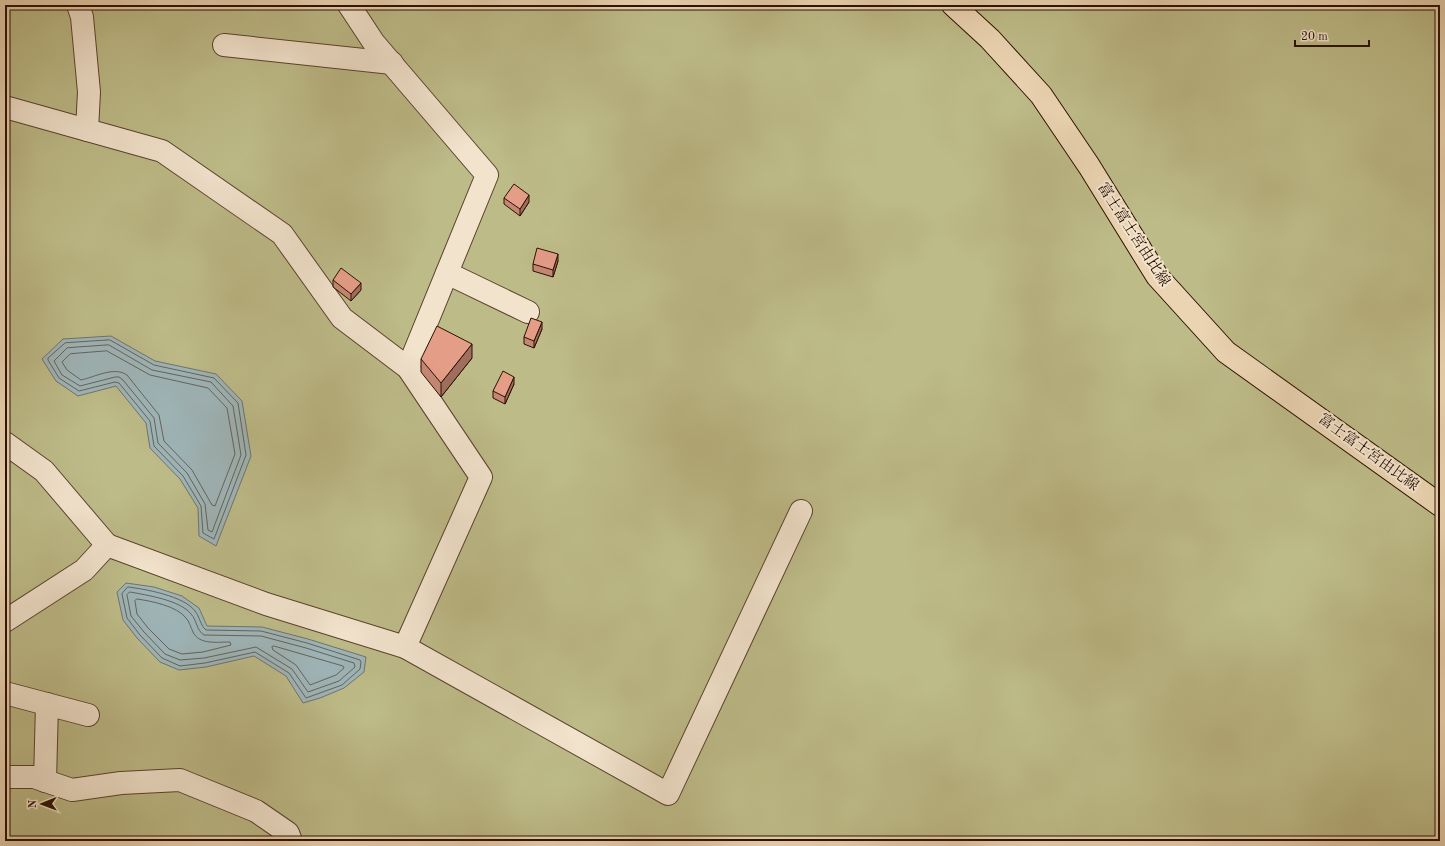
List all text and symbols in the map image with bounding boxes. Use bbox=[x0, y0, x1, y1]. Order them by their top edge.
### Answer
scale bar bbox=[1295, 22, 1369, 48]
text: 20 m bbox=[1301, 31, 1328, 43]
street label: 富士富士宮由比線 bbox=[1094, 179, 1174, 289]
street label: 富士富士宮由比線 bbox=[1315, 410, 1422, 494]
north arrow bbox=[22, 784, 62, 824]
text: N bbox=[28, 799, 39, 808]

